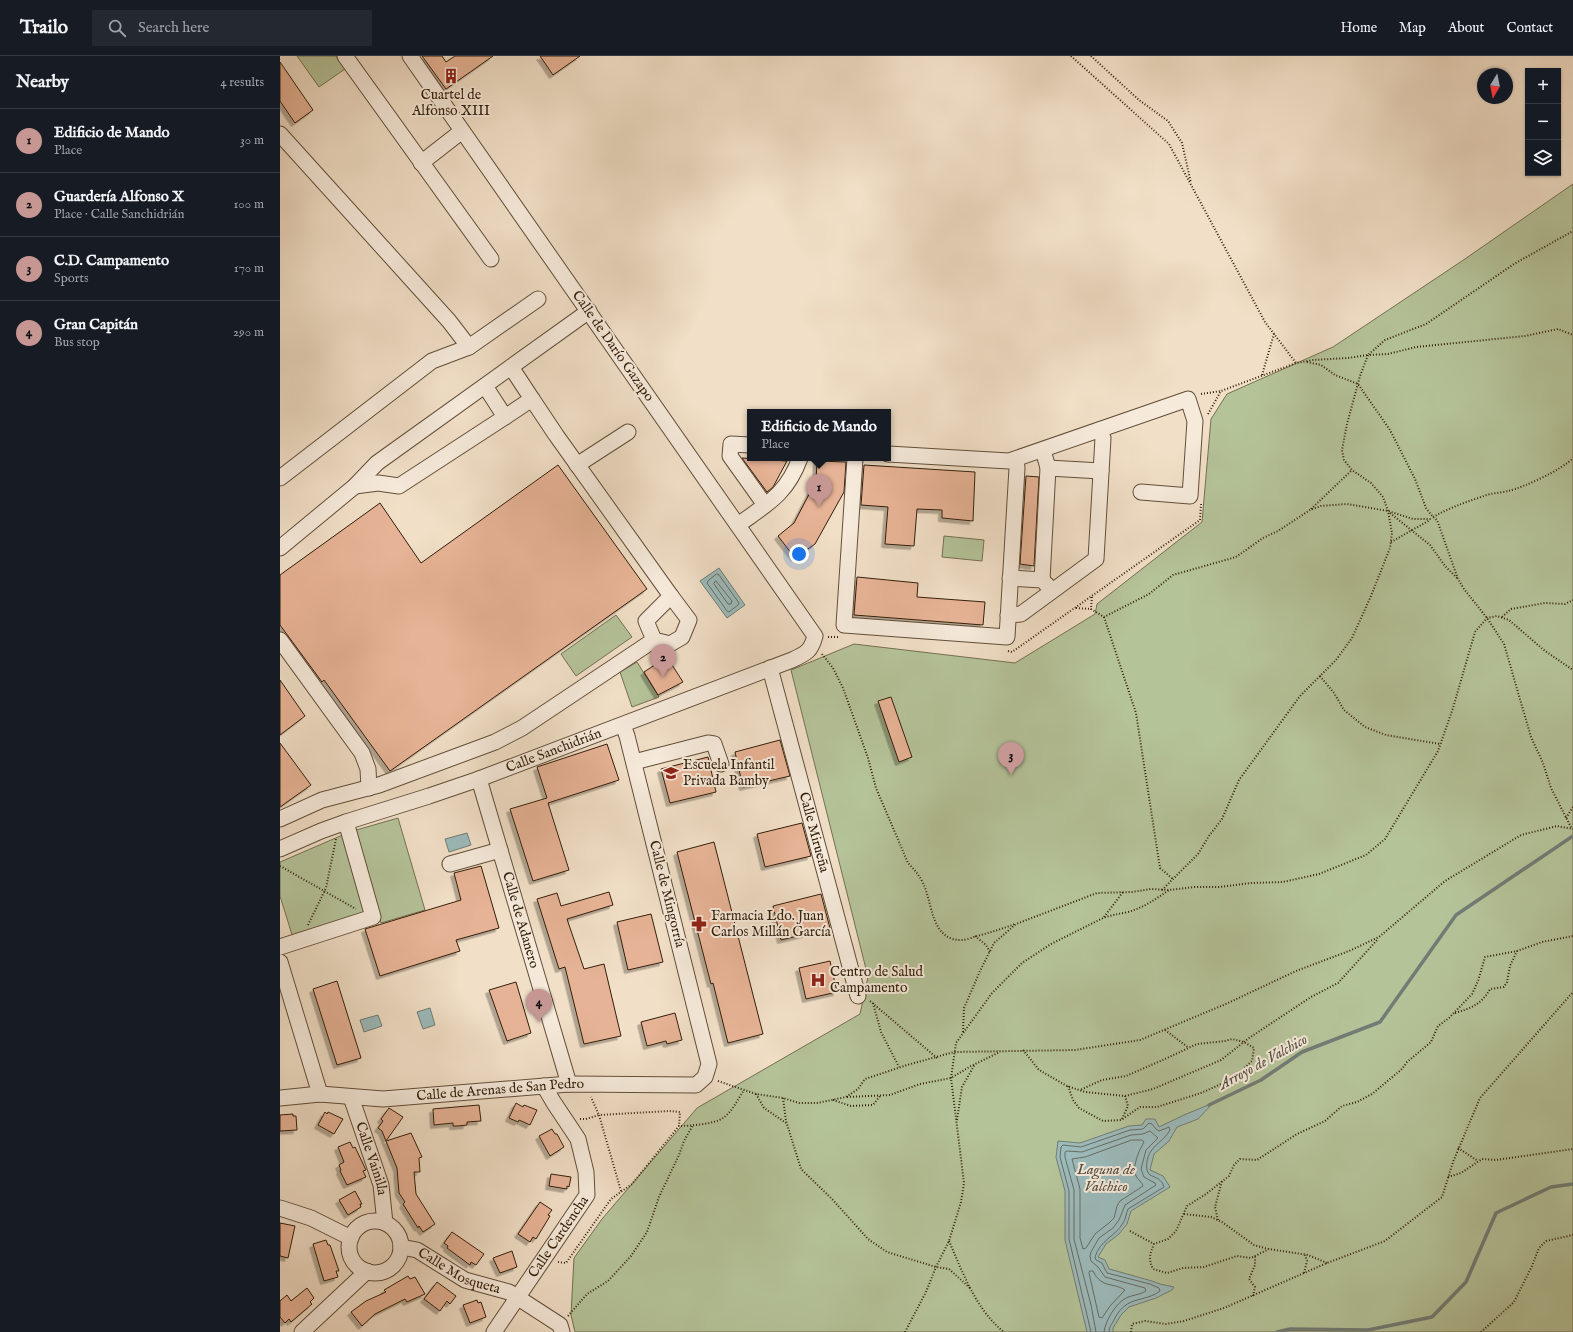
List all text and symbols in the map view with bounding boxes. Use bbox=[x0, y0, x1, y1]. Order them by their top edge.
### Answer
search box bbox=[92, 10, 372, 46]
text: Trailo bbox=[20, 16, 68, 40]
icon: search bbox=[106, 17, 128, 39]
text: Search here bbox=[138, 18, 209, 37]
text: Home bbox=[1341, 19, 1377, 37]
text: Map bbox=[1399, 19, 1426, 37]
text: About bbox=[1448, 19, 1484, 37]
text: Contact bbox=[1506, 19, 1553, 37]
building icon: Cuartel de Alfonso XIII bbox=[442, 67, 460, 85]
north arrow bbox=[1477, 68, 1513, 104]
map controls bbox=[1525, 68, 1561, 176]
button: + bbox=[1525, 68, 1561, 104]
text: Nearby bbox=[16, 72, 69, 93]
text: 4 results bbox=[220, 74, 264, 91]
place label: Cuartel de Alfonso XIII bbox=[411, 86, 490, 120]
button: − bbox=[1525, 104, 1561, 140]
text: Edificio de Mando bbox=[54, 123, 170, 142]
text: 1 bbox=[27, 132, 31, 149]
text: 30 m bbox=[240, 132, 264, 149]
button: layers bbox=[1525, 140, 1561, 176]
text: Place bbox=[54, 142, 82, 159]
text: Guardería Alfonso X bbox=[54, 187, 184, 206]
text: 2 bbox=[26, 196, 32, 213]
text: 100 m bbox=[234, 196, 264, 213]
text: Place · Calle Sanchidrián bbox=[54, 206, 184, 223]
text: C.D. Campamento bbox=[54, 251, 169, 270]
text: 3 bbox=[27, 260, 31, 277]
text: 170 m bbox=[234, 260, 264, 277]
text: Sports bbox=[54, 270, 89, 287]
street label: Calle de Darío Gazapo bbox=[568, 287, 658, 405]
text: Gran Capitán bbox=[54, 315, 138, 334]
text: 4 bbox=[26, 324, 32, 341]
text: 290 m bbox=[233, 324, 264, 341]
text: Bus stop bbox=[54, 334, 100, 351]
popup bbox=[747, 409, 891, 461]
text: Edificio de Mando bbox=[761, 417, 877, 436]
text: Place bbox=[761, 436, 789, 453]
pin: 1 bbox=[806, 474, 832, 507]
your location bbox=[789, 544, 809, 564]
pin: 2 bbox=[650, 644, 676, 677]
street label: Calle Sanchidrián bbox=[503, 724, 605, 777]
pin: 3 bbox=[998, 742, 1024, 775]
place label: Escuela Infantil Privada Bamby bbox=[683, 756, 775, 790]
school or university icon: Escuela Infantil Privada Bamby bbox=[662, 764, 680, 782]
street label: Calle Mirueña bbox=[795, 790, 834, 875]
street label: Calle de Mingorría bbox=[645, 839, 689, 950]
street label: Calle de Adanero bbox=[498, 870, 543, 971]
place label: Farmacia Ldo. Juan Carlos Millán García bbox=[711, 907, 832, 941]
pharmacy icon: Farmacia Ldo. Juan Carlos Millán García bbox=[690, 915, 708, 933]
place label: Centro de Salud Campamento bbox=[830, 963, 924, 997]
hospital icon: Centro de Salud Campamento bbox=[809, 971, 827, 989]
pin: 4 bbox=[526, 989, 552, 1022]
water label: Arroyo de Valchico bbox=[1213, 1030, 1311, 1095]
street label: Calle de Arenas de San Pedro bbox=[416, 1075, 585, 1105]
street label: Calle Vainilla bbox=[351, 1120, 391, 1197]
water label: Laguna de Valchico bbox=[1076, 1160, 1135, 1196]
street label: Calle Cardencha bbox=[524, 1192, 593, 1281]
street label: Calle Mosqueta bbox=[414, 1244, 503, 1298]

